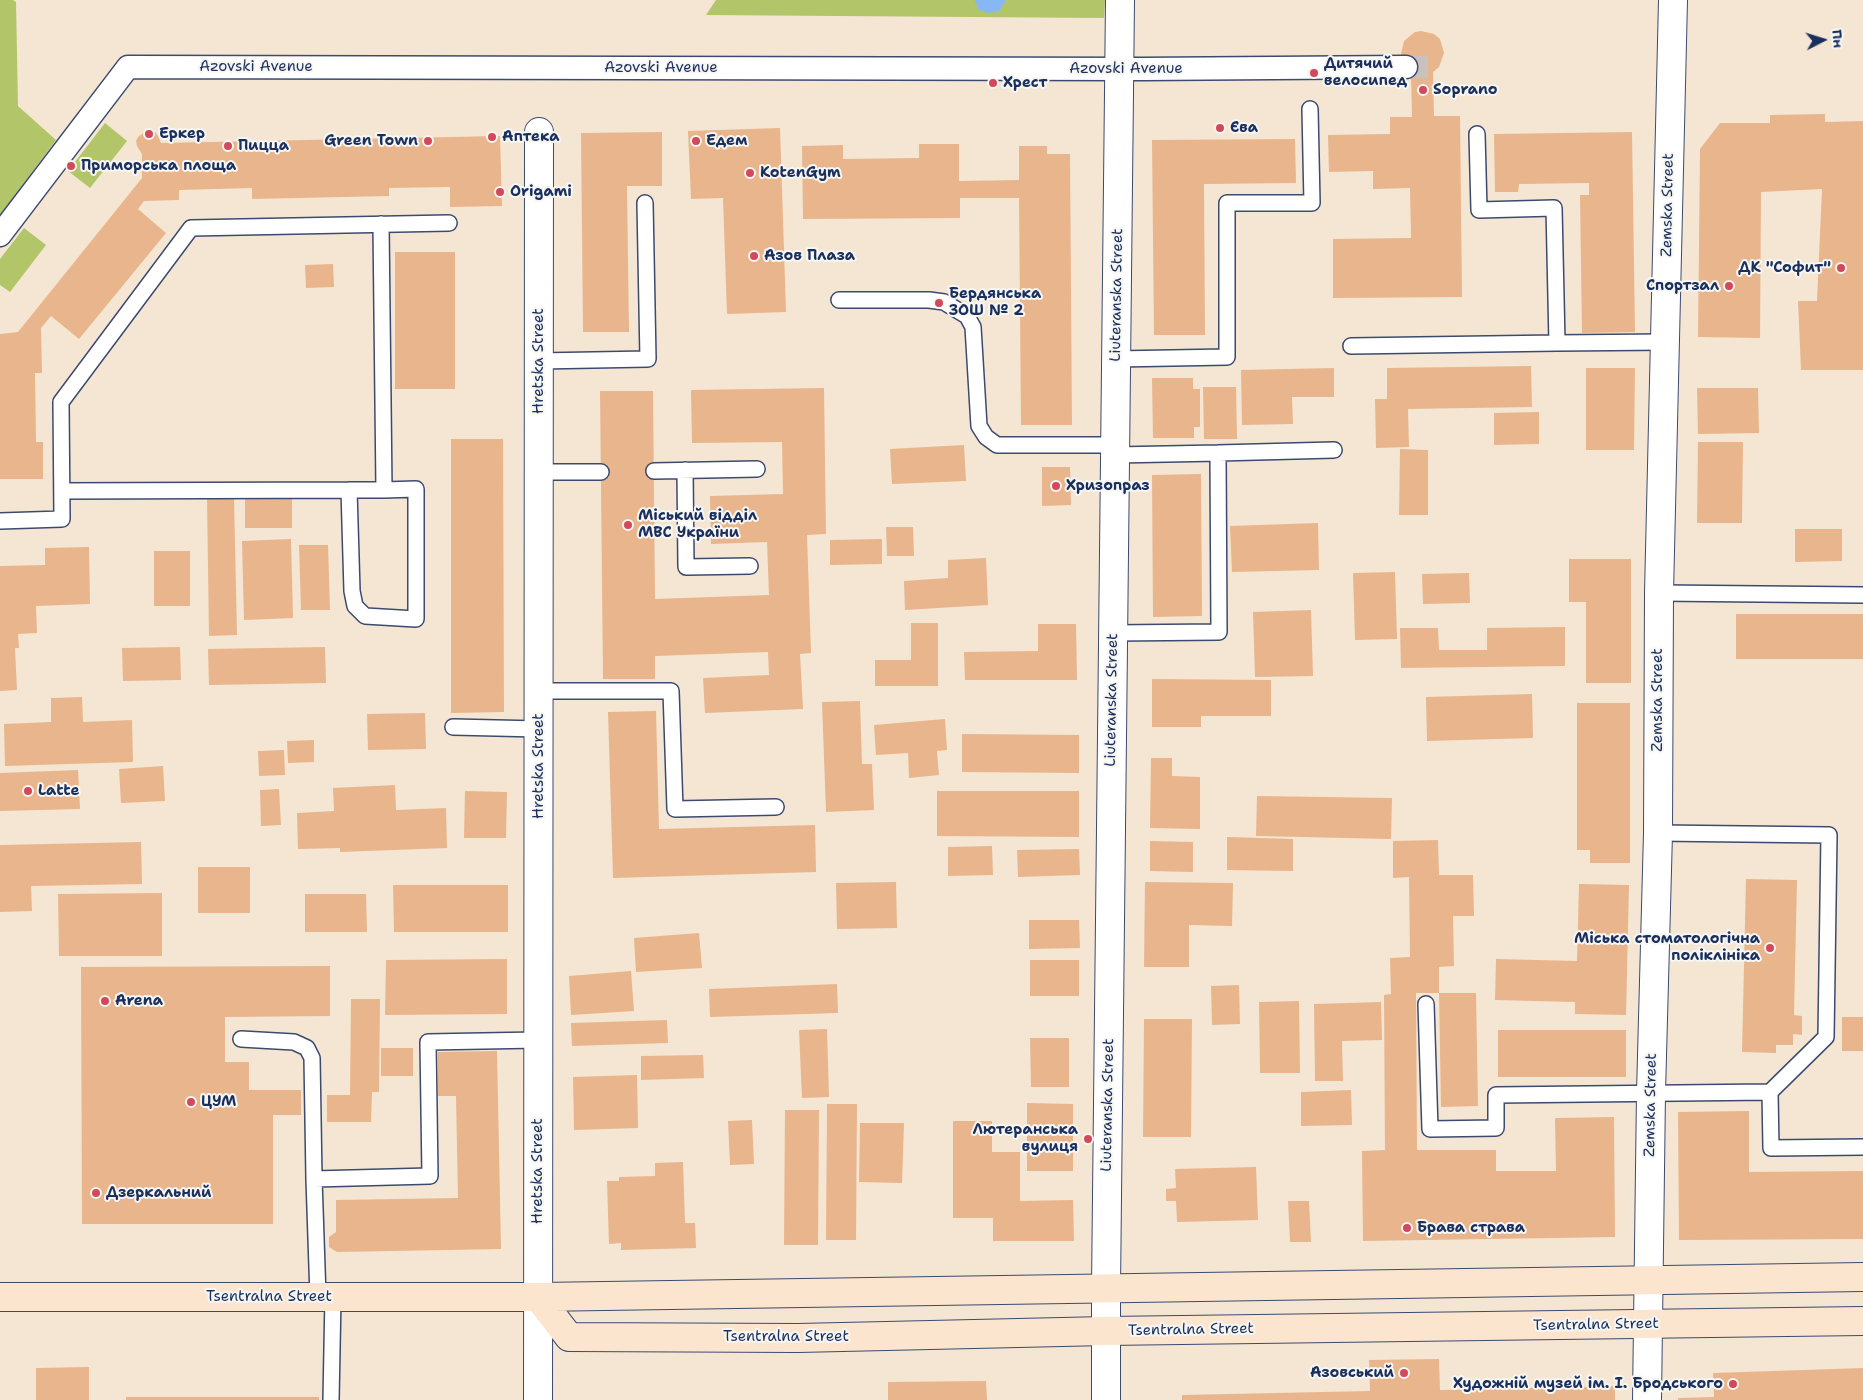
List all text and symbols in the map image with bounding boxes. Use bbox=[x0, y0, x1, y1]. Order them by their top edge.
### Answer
north arrow bbox=[1798, 15, 1848, 65]
text: Пн bbox=[1828, 29, 1848, 49]
place label: Дитячий велосипед bbox=[1324, 55, 1407, 90]
street label: Azovski Avenue bbox=[199, 58, 313, 76]
street label: Azovski Avenue bbox=[604, 59, 718, 77]
street label: Azovski Avenue bbox=[1069, 60, 1183, 78]
marker: Дитячий велосипед bbox=[1308, 67, 1320, 79]
place label: Хрест bbox=[1003, 74, 1048, 92]
marker: Хрест bbox=[987, 77, 999, 89]
place label: Soprano bbox=[1433, 81, 1498, 99]
marker: Soprano bbox=[1417, 84, 1429, 96]
place label: Єва bbox=[1230, 119, 1258, 137]
marker: Єва bbox=[1214, 122, 1226, 134]
place label: Еркер bbox=[159, 125, 205, 143]
marker: Еркер bbox=[143, 128, 155, 140]
place label: Аптека bbox=[502, 128, 560, 146]
marker: Аптека bbox=[486, 131, 498, 143]
place label: Green Town bbox=[324, 132, 418, 150]
place label: Едем bbox=[706, 132, 747, 150]
marker: Green Town bbox=[422, 135, 434, 147]
marker: Едем bbox=[690, 135, 702, 147]
place label: Пицца bbox=[238, 137, 289, 155]
marker: Пицца bbox=[222, 140, 234, 152]
street label: Zemska Street bbox=[1658, 153, 1678, 257]
place label: Приморська площа bbox=[81, 157, 236, 175]
marker: Приморська площа bbox=[65, 160, 77, 172]
place label: KotenGym bbox=[760, 164, 841, 182]
marker: KotenGym bbox=[744, 167, 756, 179]
place label: Origami bbox=[510, 183, 572, 201]
marker: Origami bbox=[494, 186, 506, 198]
street label: Liuteranska Street bbox=[1107, 228, 1127, 362]
place label: Азов Плаза bbox=[764, 247, 855, 265]
marker: Азов Плаза bbox=[748, 250, 760, 262]
place label: ДК "Софит" bbox=[1738, 259, 1831, 277]
marker: ДК "Софит" bbox=[1835, 262, 1847, 274]
place label: Спортзал bbox=[1646, 277, 1719, 295]
marker: Спортзал bbox=[1723, 280, 1735, 292]
place label: Бердянська ЗОШ № 2 bbox=[949, 285, 1041, 320]
marker: Бердянська ЗОШ № 2 bbox=[933, 297, 945, 309]
street label: Hretska Street bbox=[530, 308, 548, 414]
place label: Хризопраз bbox=[1066, 477, 1150, 495]
marker: Хризопраз bbox=[1050, 480, 1062, 492]
place label: Міський відділ МВС України bbox=[638, 507, 757, 542]
marker: Міський відділ МВС України bbox=[622, 519, 634, 531]
street label: Liuteranska Street bbox=[1102, 633, 1122, 767]
street label: Zemska Street bbox=[1649, 648, 1667, 752]
street label: Hretska Street bbox=[530, 713, 548, 819]
place label: Latte bbox=[38, 782, 80, 800]
marker: Latte bbox=[22, 785, 34, 797]
place label: Міська стоматологічна поліклініка bbox=[1574, 930, 1760, 965]
marker: Міська стоматологічна поліклініка bbox=[1764, 942, 1776, 954]
place label: Arena bbox=[115, 992, 163, 1010]
marker: Arena bbox=[99, 995, 111, 1007]
street label: Liuteranska Street bbox=[1098, 1038, 1118, 1172]
street label: Zemska Street bbox=[1641, 1053, 1661, 1157]
place label: ЦУМ bbox=[201, 1093, 237, 1111]
marker: ЦУМ bbox=[185, 1096, 197, 1108]
street label: Hretska Street bbox=[529, 1118, 547, 1224]
place label: Лютеранська вулиця bbox=[972, 1121, 1078, 1156]
marker: Лютеранська вулиця bbox=[1082, 1133, 1094, 1145]
place label: Дзеркальний bbox=[106, 1184, 211, 1202]
marker: Дзеркальний bbox=[90, 1187, 102, 1199]
place label: Брава страва bbox=[1417, 1219, 1525, 1237]
marker: Брава страва bbox=[1401, 1222, 1413, 1234]
street label: Tsentralna Street bbox=[206, 1288, 332, 1306]
street label: Tsentralna Street bbox=[1533, 1315, 1659, 1335]
street label: Tsentralna Street bbox=[1128, 1320, 1254, 1340]
street label: Tsentralna Street bbox=[723, 1328, 849, 1346]
place label: Азовський bbox=[1310, 1364, 1394, 1382]
marker: Азовський bbox=[1398, 1367, 1410, 1379]
place label: Художній музей ім. І. Бродського bbox=[1453, 1375, 1723, 1393]
marker: Художній музей ім. І. Бродського bbox=[1727, 1378, 1739, 1390]

